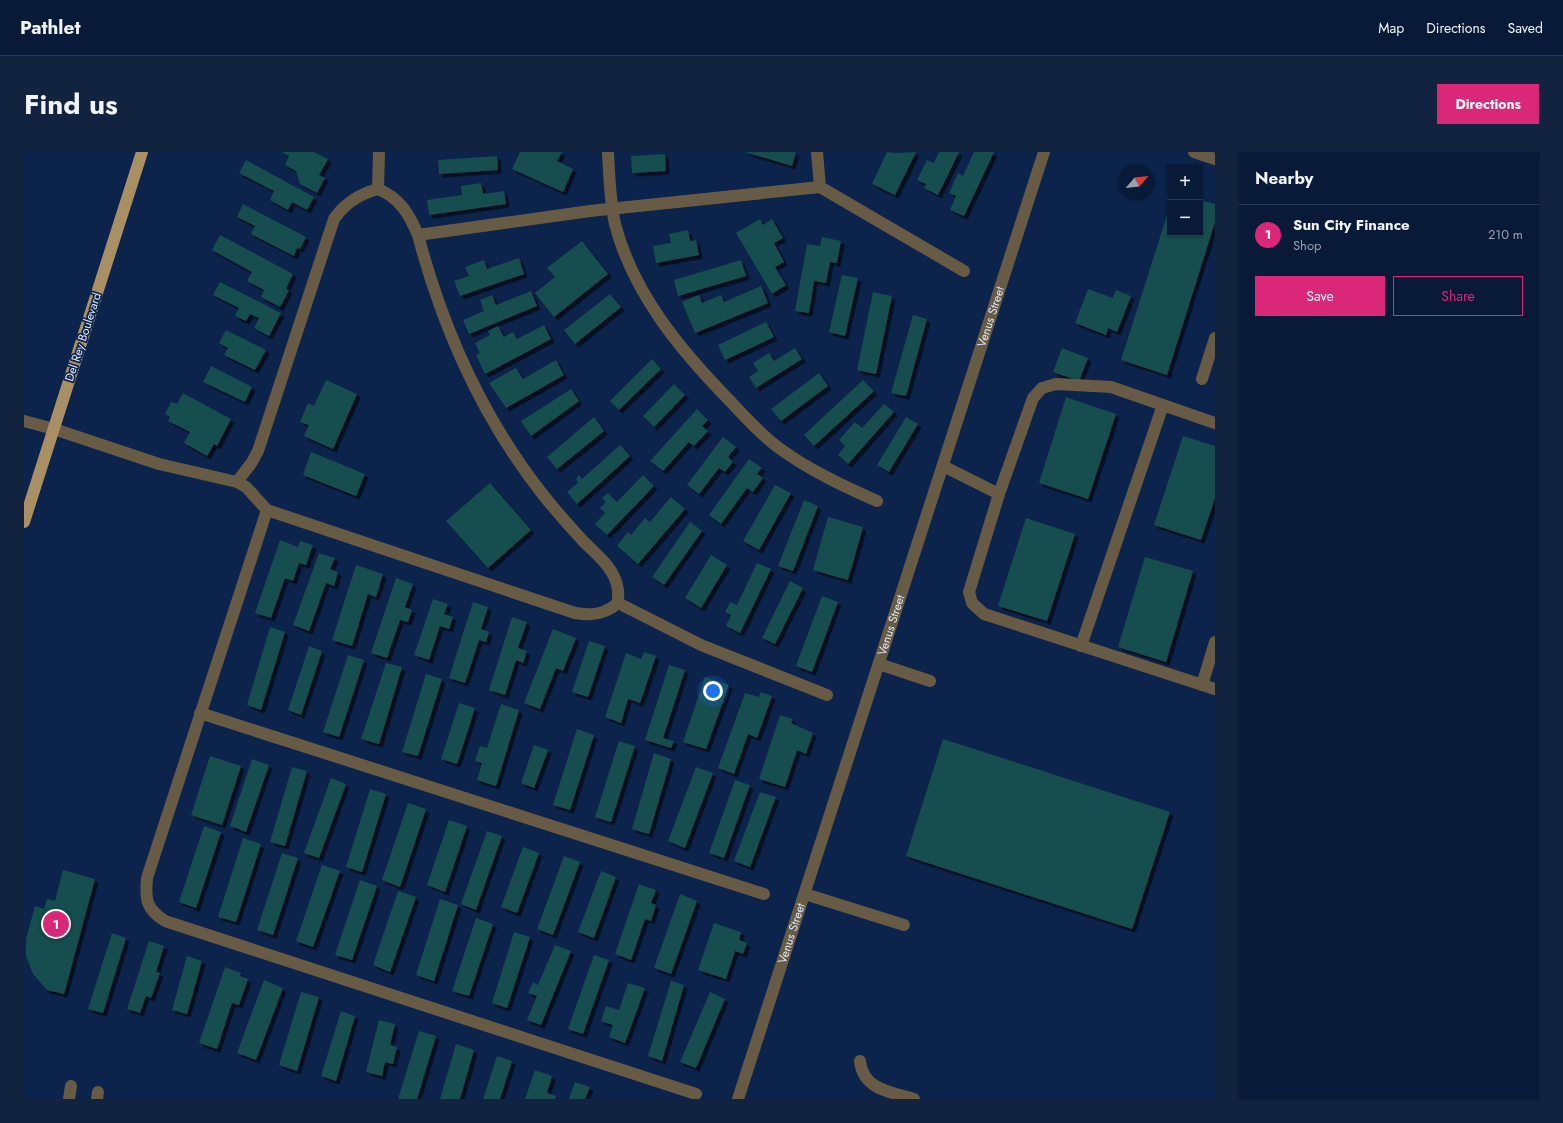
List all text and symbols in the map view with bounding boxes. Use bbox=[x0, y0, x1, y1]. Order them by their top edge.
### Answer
text: Pathlet bbox=[20, 14, 80, 41]
text: Map bbox=[1378, 18, 1404, 38]
text: Directions bbox=[1426, 18, 1486, 38]
text: Saved bbox=[1508, 18, 1543, 38]
text: Find us bbox=[24, 84, 118, 125]
button: Directions bbox=[1437, 84, 1539, 124]
north arrow bbox=[1119, 164, 1155, 200]
map controls bbox=[1167, 164, 1203, 236]
button: + bbox=[1167, 164, 1203, 200]
text: Nearby bbox=[1255, 166, 1313, 190]
button: − bbox=[1167, 200, 1203, 236]
text: Sun City Finance bbox=[1293, 214, 1410, 236]
text: 1 bbox=[1265, 225, 1271, 244]
text: 210 m bbox=[1488, 225, 1523, 244]
text: Shop bbox=[1293, 236, 1321, 255]
button: Save bbox=[1255, 276, 1385, 316]
button: Share bbox=[1393, 276, 1523, 316]
street label: Venus Street bbox=[973, 284, 1009, 350]
street label: Del Rey Boulevard bbox=[60, 290, 106, 384]
street label: Venus Street bbox=[873, 592, 909, 658]
your location bbox=[703, 681, 723, 701]
street label: Venus Street bbox=[773, 901, 810, 966]
pin: 1 bbox=[43, 909, 69, 939]

